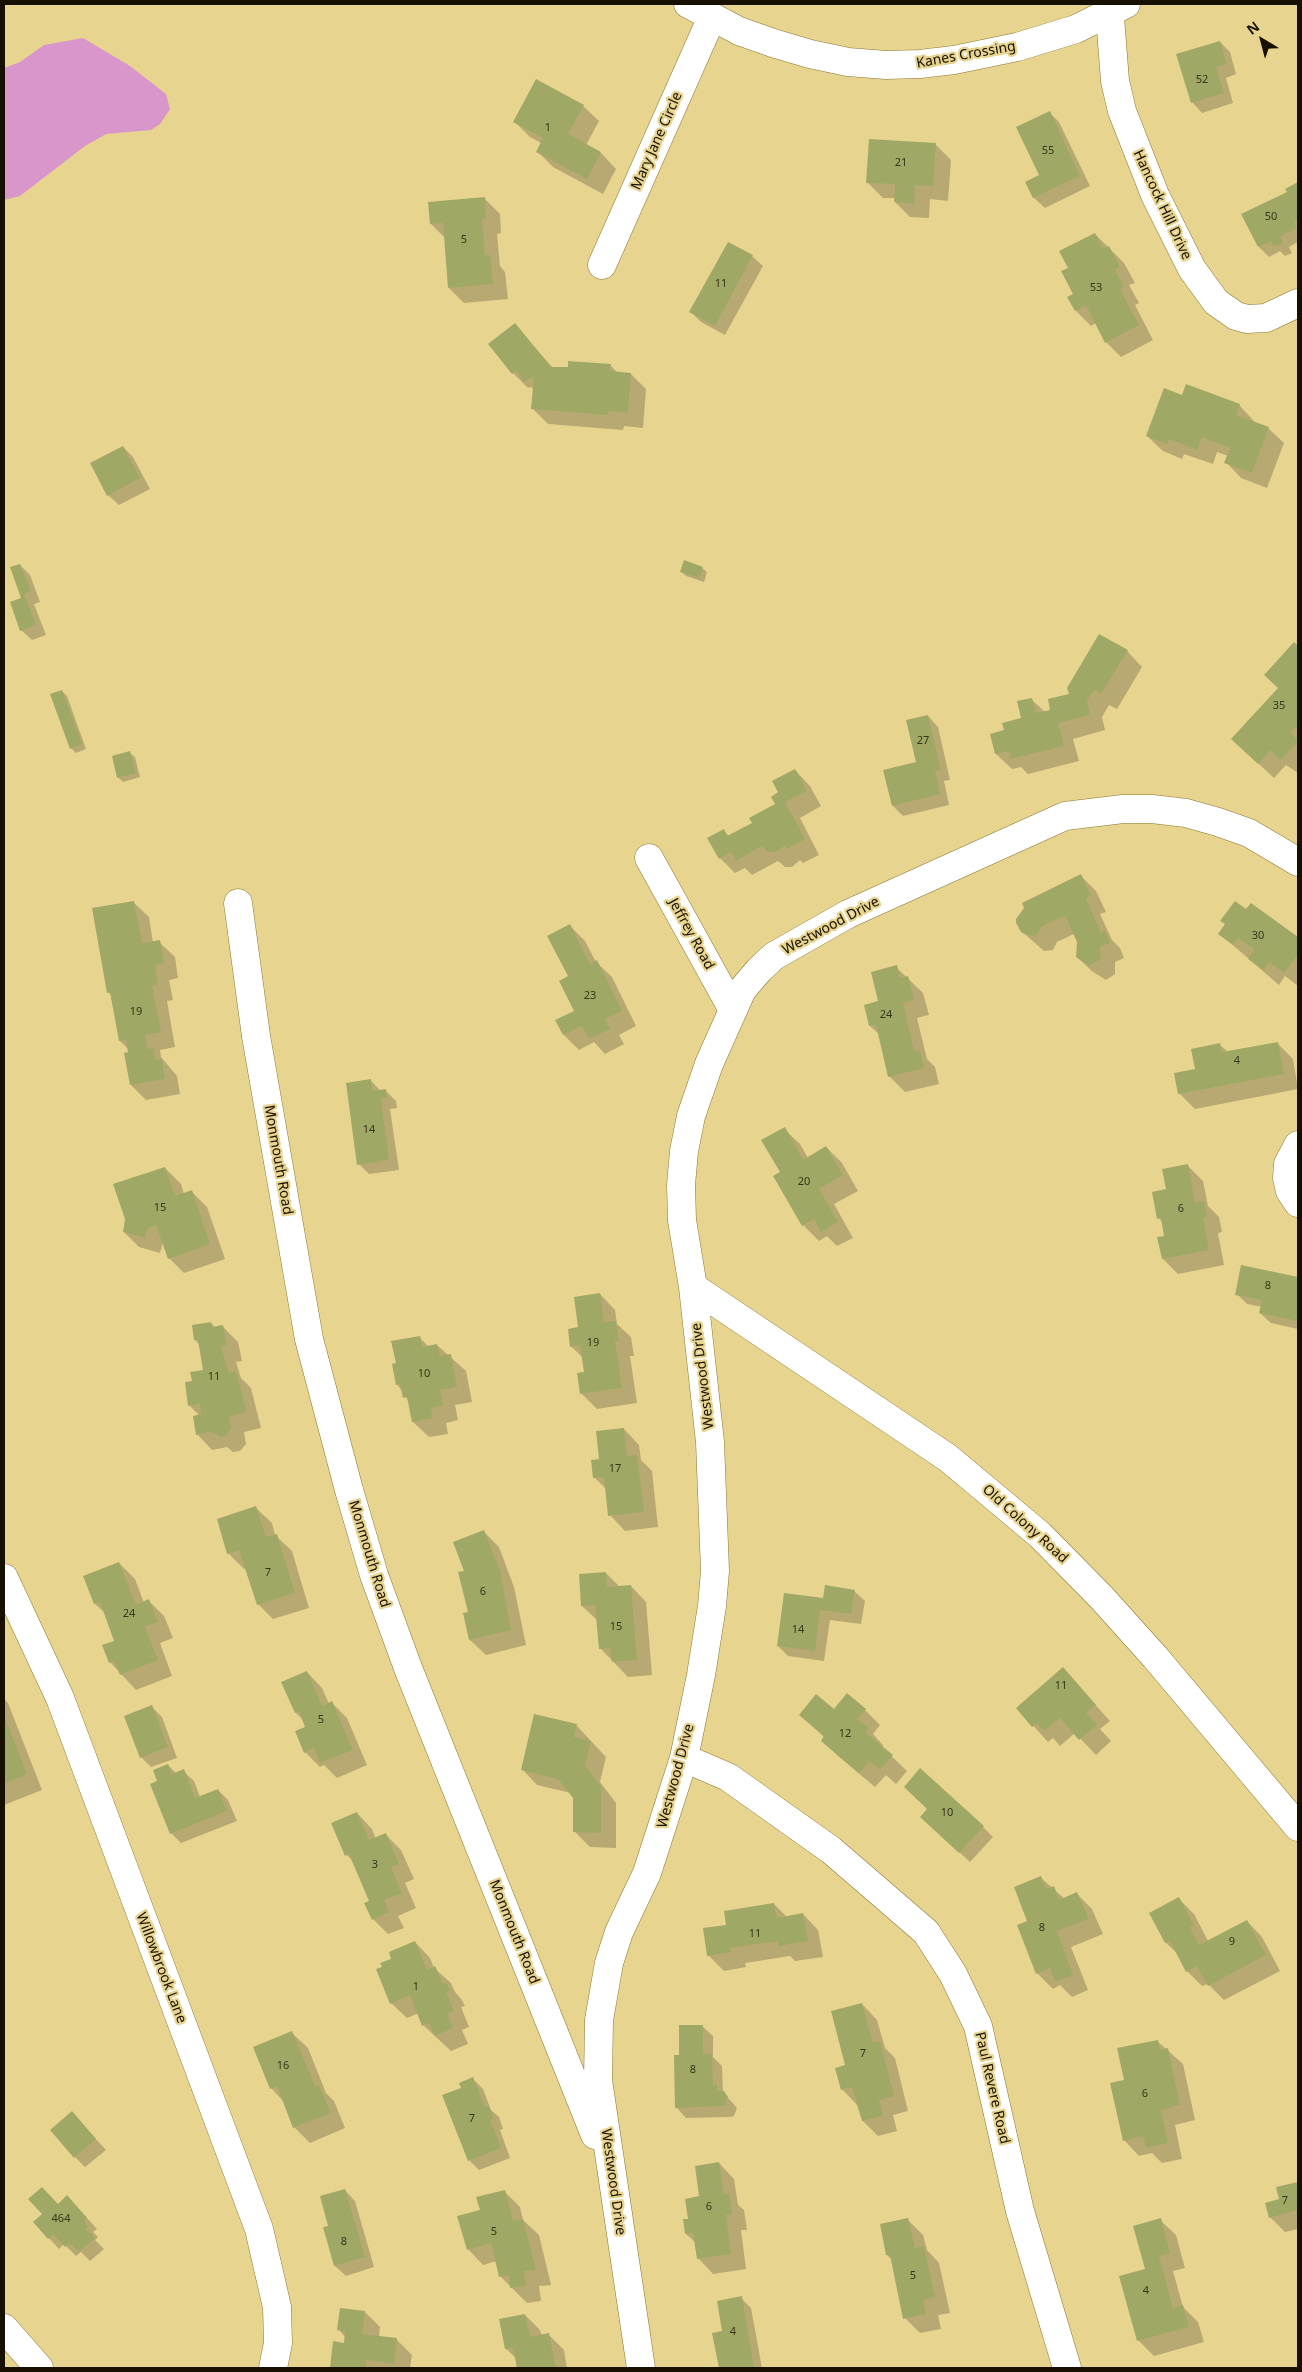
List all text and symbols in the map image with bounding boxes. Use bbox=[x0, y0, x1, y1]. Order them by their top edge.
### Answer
north arrow bbox=[1237, 15, 1287, 65]
text: N bbox=[1242, 17, 1263, 39]
street label: Kanes Crossing bbox=[915, 38, 1017, 72]
house number: 52 bbox=[1196, 73, 1208, 87]
street label: Mary Jane Circle bbox=[628, 90, 686, 192]
house number: 1 bbox=[545, 121, 551, 135]
house number: 55 bbox=[1042, 144, 1054, 158]
street label: Hancock Hill Drive bbox=[1129, 147, 1195, 263]
house number: 21 bbox=[895, 156, 907, 170]
house number: 50 bbox=[1265, 210, 1277, 224]
house number: 5 bbox=[461, 233, 467, 247]
house number: 11 bbox=[715, 277, 727, 291]
house number: 53 bbox=[1090, 281, 1102, 295]
house number: 35 bbox=[1273, 699, 1285, 713]
house number: 27 bbox=[917, 734, 929, 748]
street label: Westwood Drive bbox=[780, 893, 882, 959]
street label: Jeffrey Road bbox=[665, 895, 717, 973]
house number: 30 bbox=[1252, 929, 1264, 943]
house number: 23 bbox=[584, 989, 596, 1003]
house number: 19 bbox=[130, 1005, 142, 1019]
house number: 24 bbox=[880, 1008, 892, 1022]
house number: 4 bbox=[1234, 1054, 1240, 1068]
street label: Monmouth Road bbox=[260, 1104, 296, 1216]
house number: 14 bbox=[363, 1123, 375, 1137]
house number: 20 bbox=[798, 1175, 810, 1189]
house number: 15 bbox=[154, 1201, 166, 1215]
house number: 6 bbox=[1178, 1202, 1184, 1216]
house number: 8 bbox=[1265, 1279, 1271, 1293]
street label: Westwood Drive bbox=[688, 1322, 718, 1430]
house number: 19 bbox=[587, 1336, 599, 1350]
house number: 10 bbox=[418, 1367, 430, 1381]
house number: 11 bbox=[208, 1370, 220, 1384]
house number: 17 bbox=[609, 1462, 621, 1476]
street label: Old Colony Road bbox=[979, 1481, 1071, 1567]
street label: Monmouth Road bbox=[345, 1498, 393, 1610]
house number: 7 bbox=[265, 1566, 271, 1580]
house number: 6 bbox=[480, 1585, 486, 1599]
house number: 24 bbox=[123, 1607, 135, 1621]
house number: 15 bbox=[610, 1620, 622, 1634]
house number: 14 bbox=[792, 1623, 804, 1637]
house number: 11 bbox=[1055, 1679, 1067, 1693]
house number: 5 bbox=[318, 1713, 324, 1727]
street label: Westwood Drive bbox=[654, 1722, 698, 1830]
house number: 12 bbox=[839, 1727, 851, 1741]
house number: 10 bbox=[941, 1806, 953, 1820]
house number: 3 bbox=[372, 1858, 378, 1872]
street label: Monmouth Road bbox=[485, 1877, 543, 1987]
street label: Willowbrook Lane bbox=[132, 1910, 190, 2026]
house number: 8 bbox=[1039, 1921, 1045, 1935]
house number: 11 bbox=[749, 1927, 761, 1941]
house number: 9 bbox=[1229, 1935, 1235, 1949]
house number: 1 bbox=[413, 1980, 419, 1994]
street label: Paul Revere Road bbox=[971, 2030, 1013, 2146]
house number: 7 bbox=[860, 2047, 866, 2061]
house number: 16 bbox=[277, 2059, 289, 2073]
house number: 8 bbox=[690, 2063, 696, 2077]
house number: 6 bbox=[1142, 2087, 1148, 2101]
house number: 7 bbox=[469, 2112, 475, 2126]
street label: Westwood Drive bbox=[597, 2128, 629, 2236]
house number: 7 bbox=[1282, 2194, 1288, 2208]
house number: 6 bbox=[706, 2200, 712, 2214]
house number: 464 bbox=[52, 2212, 70, 2226]
house number: 5 bbox=[491, 2225, 497, 2239]
house number: 8 bbox=[341, 2235, 347, 2249]
house number: 5 bbox=[910, 2269, 916, 2283]
house number: 4 bbox=[1143, 2284, 1149, 2298]
house number: 4 bbox=[730, 2325, 736, 2339]

